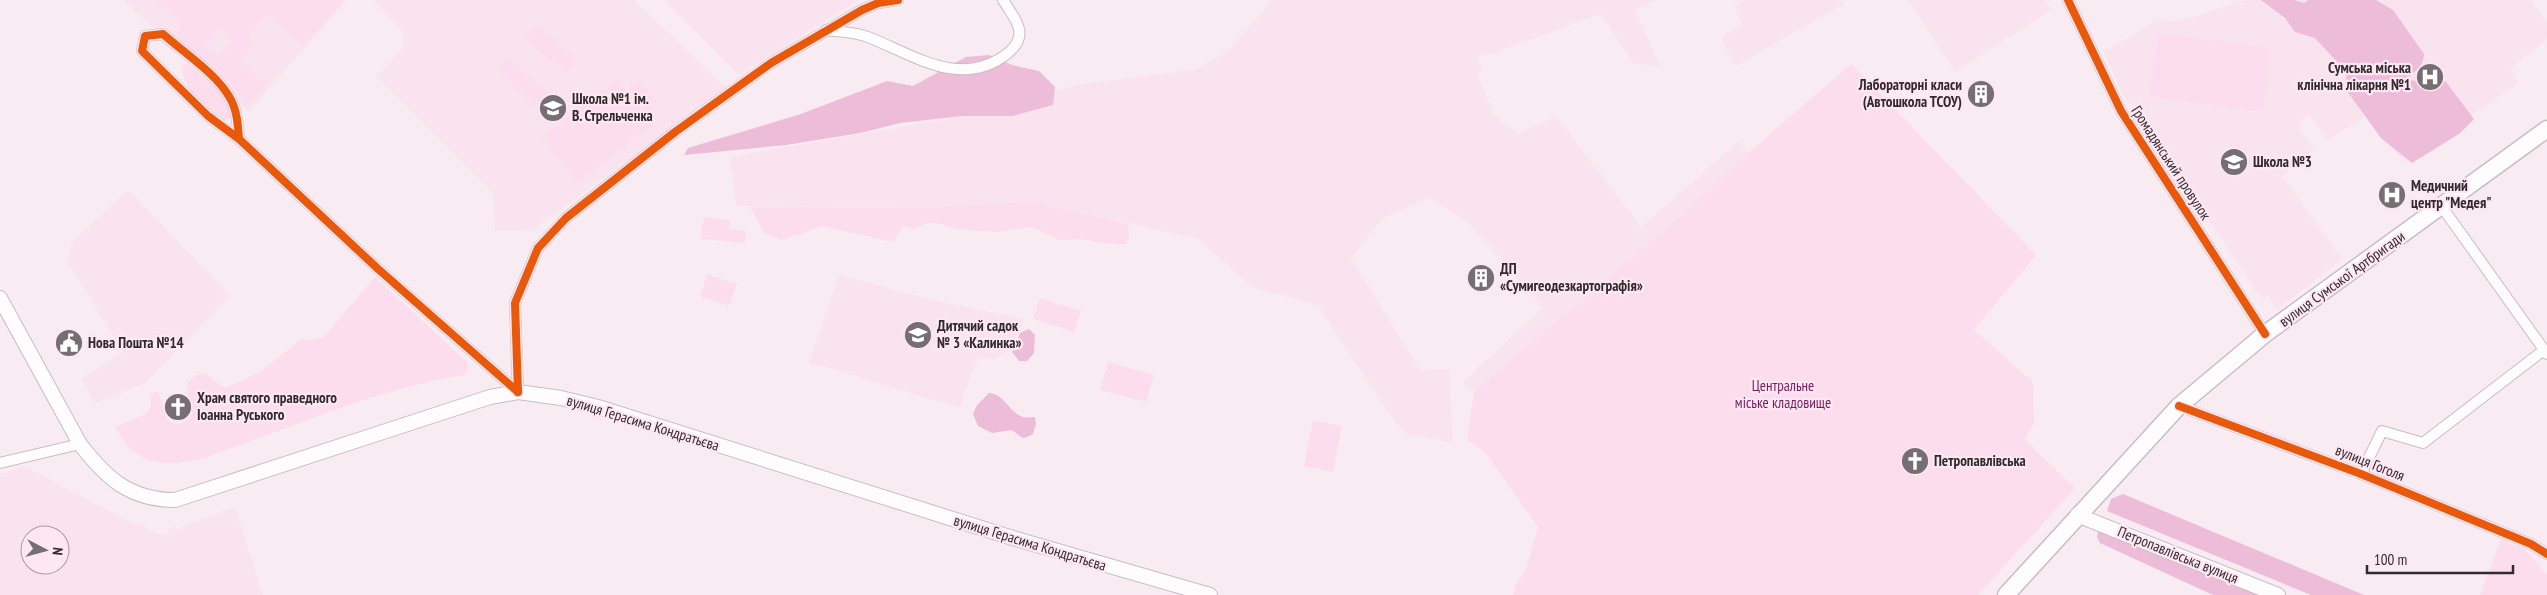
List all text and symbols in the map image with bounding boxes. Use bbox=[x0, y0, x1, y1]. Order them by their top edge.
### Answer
place label: Сумська міська клінічна лікарня №1 bbox=[2297, 58, 2411, 94]
hospital icon: Сумська міська клінічна лікарня №1 bbox=[2415, 62, 2445, 92]
place label: Лабораторні класи (Автошкола ТСОУ) bbox=[1858, 75, 1962, 111]
building icon: Лабораторні класи (Автошкола ТСОУ) bbox=[1966, 79, 1996, 109]
place label: Школа №1 ім. В. Стрельченка bbox=[572, 89, 653, 125]
school or university icon: Школа №1 ім. В. Стрельченка bbox=[538, 93, 568, 123]
street label: Громадянський провулок bbox=[2127, 102, 2215, 224]
school or university icon: Школа №3 bbox=[2219, 147, 2249, 177]
place label: Школа №3 bbox=[2253, 152, 2312, 171]
place label: Медичний центр "Медея" bbox=[2411, 176, 2492, 212]
hospital icon: Медичний центр "Медея" bbox=[2377, 180, 2407, 210]
street label: вулиця Сумської Артбригади bbox=[2275, 227, 2408, 331]
place label: ДП «Сумигеодезкартографія» bbox=[1500, 259, 1643, 295]
building icon: ДП «Сумигеодезкартографія» bbox=[1466, 263, 1496, 293]
place label: Дитячий садок № 3 «Калинка» bbox=[937, 316, 1022, 352]
school or university icon: Дитячий садок № 3 «Калинка» bbox=[903, 320, 933, 350]
public building icon: Нова Пошта №14 bbox=[54, 328, 84, 358]
place label: Нова Пошта №14 bbox=[88, 333, 184, 352]
park label: Центральне міське кладовище bbox=[1735, 376, 1831, 412]
place label: Храм святого праведного Іоанна Руського bbox=[197, 388, 337, 424]
street label: вулиця Герасима Кондратьєва bbox=[565, 390, 722, 455]
church icon: Храм святого праведного Іоанна Руського bbox=[163, 392, 193, 422]
street label: вулиця Гоголя bbox=[2333, 440, 2408, 485]
church icon: Петропавлівська bbox=[1900, 446, 1930, 476]
place label: Петропавлівська bbox=[1934, 451, 2026, 470]
street label: вулиця Герасима Кондратьєва bbox=[952, 510, 1109, 575]
street label: Петропавлівська вулиця bbox=[2115, 522, 2241, 587]
north arrow bbox=[20, 525, 70, 575]
scale bar bbox=[2367, 542, 2513, 574]
text: N bbox=[49, 547, 67, 556]
text: 100 m bbox=[2374, 550, 2407, 569]

